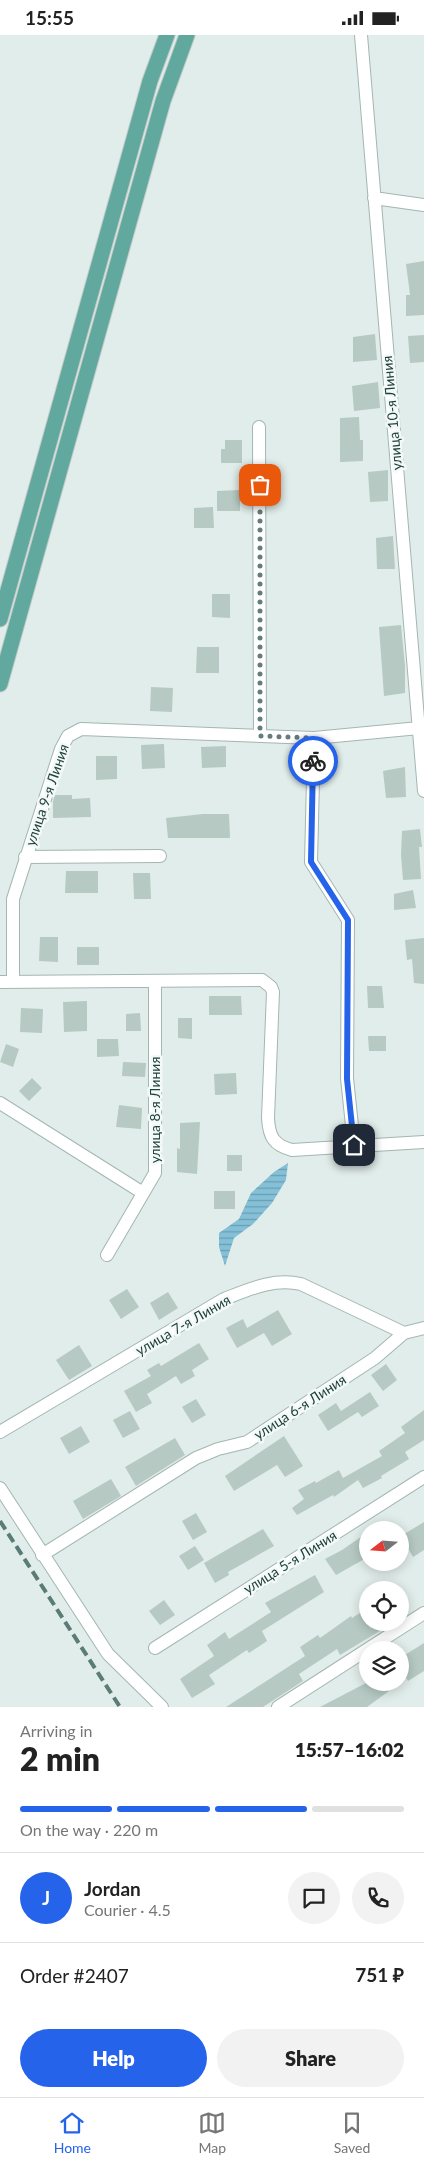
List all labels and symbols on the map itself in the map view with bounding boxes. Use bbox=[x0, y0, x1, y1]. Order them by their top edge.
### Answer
street label: улица 10-я Линия bbox=[378, 355, 405, 471]
pin bbox=[239, 464, 281, 506]
courier bbox=[288, 736, 338, 786]
street label: улица 9-я Линия bbox=[21, 742, 72, 848]
street label: улица 8-я Линия bbox=[146, 1057, 163, 1163]
pin bbox=[333, 1124, 375, 1166]
street label: улица 7-я Линия bbox=[132, 1291, 233, 1359]
street label: улица 6-я Линия bbox=[250, 1370, 349, 1443]
north arrow bbox=[359, 1521, 409, 1571]
street label: улица 5-я Линия bbox=[240, 1526, 339, 1597]

